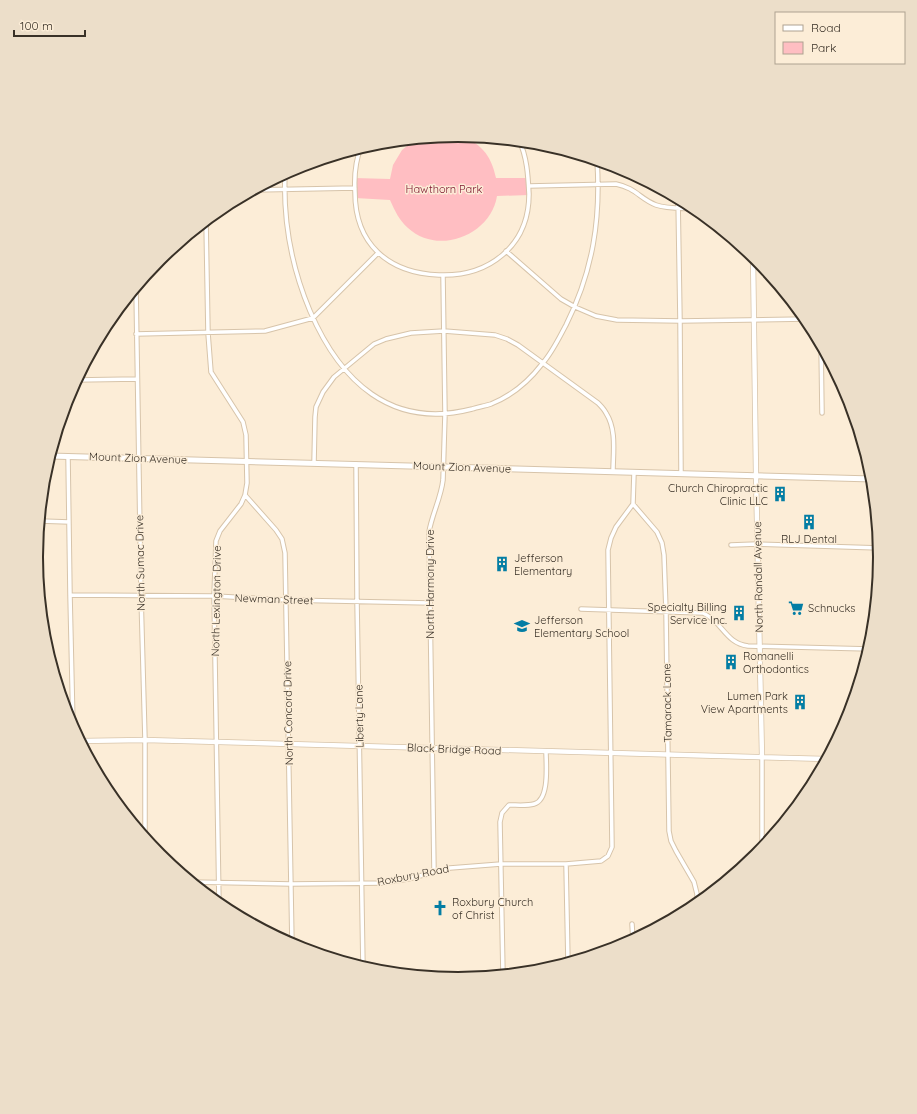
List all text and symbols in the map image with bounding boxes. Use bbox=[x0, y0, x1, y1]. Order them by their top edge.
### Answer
scale bar bbox=[14, 12, 85, 38]
legend bbox=[775, 12, 905, 64]
text: 100 m bbox=[20, 18, 53, 33]
text: Road bbox=[811, 20, 841, 35]
text: Park bbox=[811, 40, 836, 55]
park label: Hawthorn Park bbox=[406, 182, 483, 196]
street label: Mount Zion Avenue bbox=[89, 449, 187, 467]
street label: Mount Zion Avenue bbox=[413, 458, 511, 476]
place label: Church Chiropractic Clinic LLC bbox=[668, 481, 768, 508]
building icon: Church Chiropractic Clinic LLC bbox=[771, 485, 789, 503]
building icon: RLJ Dental bbox=[800, 513, 818, 531]
street label: North Sumac Drive bbox=[132, 515, 148, 611]
street label: North Randall Avenue bbox=[750, 521, 766, 633]
street label: North Harmony Drive bbox=[423, 529, 437, 639]
place label: RLJ Dental bbox=[781, 532, 837, 546]
street label: North Lexington Drive bbox=[208, 545, 224, 657]
place label: Jefferson Elementary bbox=[514, 551, 572, 578]
building icon: Jefferson Elementary bbox=[493, 555, 511, 573]
street label: Newman Street bbox=[234, 591, 314, 607]
supermarket icon: Schnucks bbox=[787, 599, 805, 617]
place label: Specialty Billing Service Inc. bbox=[648, 600, 727, 627]
place label: Schnucks bbox=[808, 601, 855, 615]
building icon: Specialty Billing Service Inc. bbox=[730, 604, 748, 622]
place label: Jefferson Elementary School bbox=[534, 613, 629, 640]
school or university icon: Jefferson Elementary School bbox=[513, 617, 531, 635]
place label: Romanelli Orthodontics bbox=[743, 649, 809, 676]
building icon: Romanelli Orthodontics bbox=[722, 653, 740, 671]
street label: North Concord Drive bbox=[280, 661, 296, 765]
street label: Tamarack Lane bbox=[659, 663, 675, 743]
street label: Liberty Lane bbox=[351, 684, 367, 748]
place label: Lumen Park View Apartments bbox=[701, 689, 788, 716]
building icon: Lumen Park View Apartments bbox=[791, 693, 809, 711]
street label: Black Bridge Road bbox=[407, 740, 501, 758]
street label: Roxbury Road bbox=[376, 861, 450, 889]
place label: Roxbury Church of Christ bbox=[452, 895, 533, 922]
church icon: Roxbury Church of Christ bbox=[431, 899, 449, 917]

